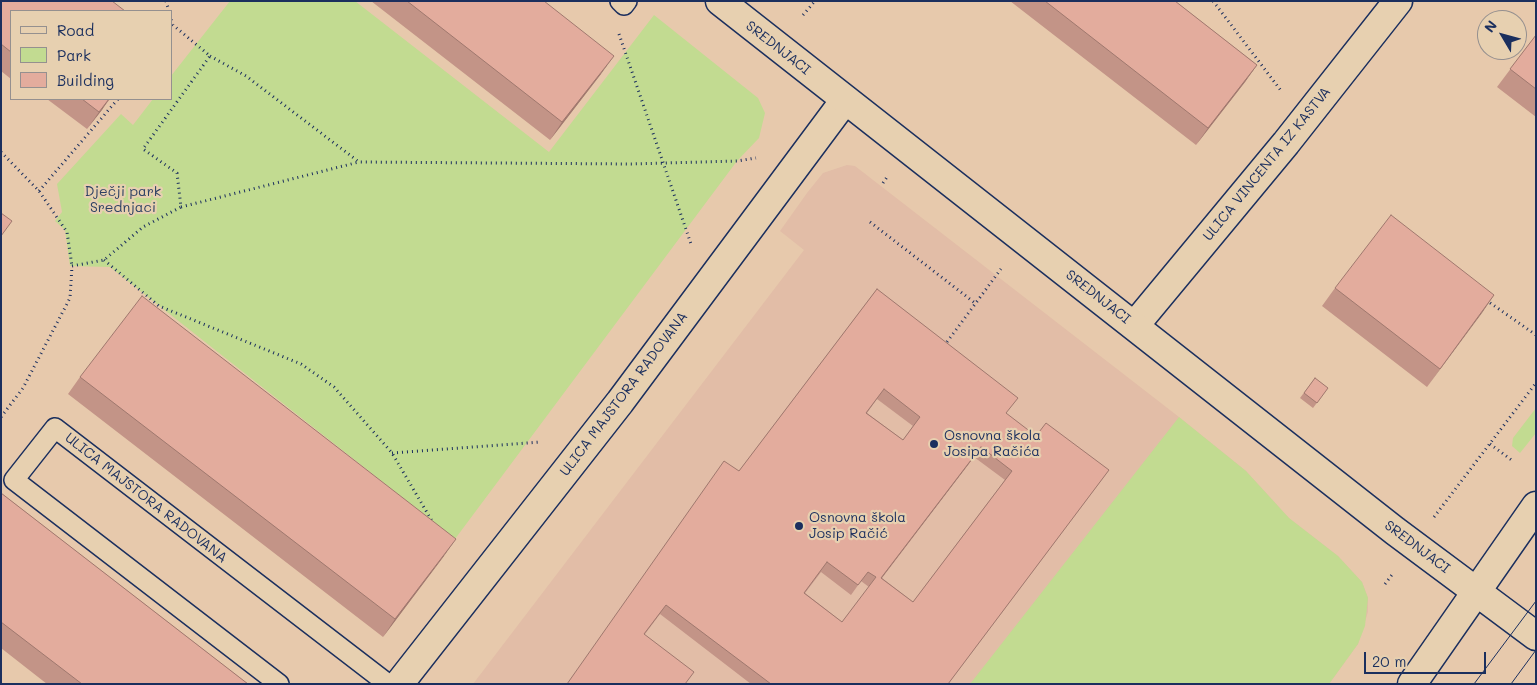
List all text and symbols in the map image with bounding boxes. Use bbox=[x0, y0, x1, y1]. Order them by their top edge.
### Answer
legend bbox=[10, 10, 172, 100]
north arrow bbox=[1477, 10, 1527, 60]
text: N bbox=[1480, 16, 1501, 36]
street label: SREDNJACI bbox=[742, 18, 814, 78]
text: Road bbox=[57, 20, 94, 40]
text: Park bbox=[57, 45, 91, 65]
text: Building bbox=[57, 70, 114, 90]
street label: ULICA VINCENTA IZ KASTVA bbox=[1200, 84, 1334, 244]
park label: Dječji park Srednjaci bbox=[85, 184, 161, 216]
street label: SREDNJACI bbox=[1062, 267, 1134, 327]
street label: ULICA MAJSTORA RADOVANA bbox=[557, 309, 691, 479]
place label: Osnovna škola Josipa Račića bbox=[944, 428, 1041, 461]
street label: ULICA MAJSTORA RADOVANA bbox=[61, 429, 231, 567]
marker: Osnovna škola Josipa Račića bbox=[928, 438, 940, 450]
place label: Osnovna škola Josip Račić bbox=[809, 510, 906, 542]
street label: SREDNJACI bbox=[1381, 517, 1453, 577]
marker: Osnovna škola Josip Račić bbox=[793, 520, 805, 532]
scale bar bbox=[1367, 642, 1490, 674]
text: 20 m bbox=[1372, 651, 1406, 671]

